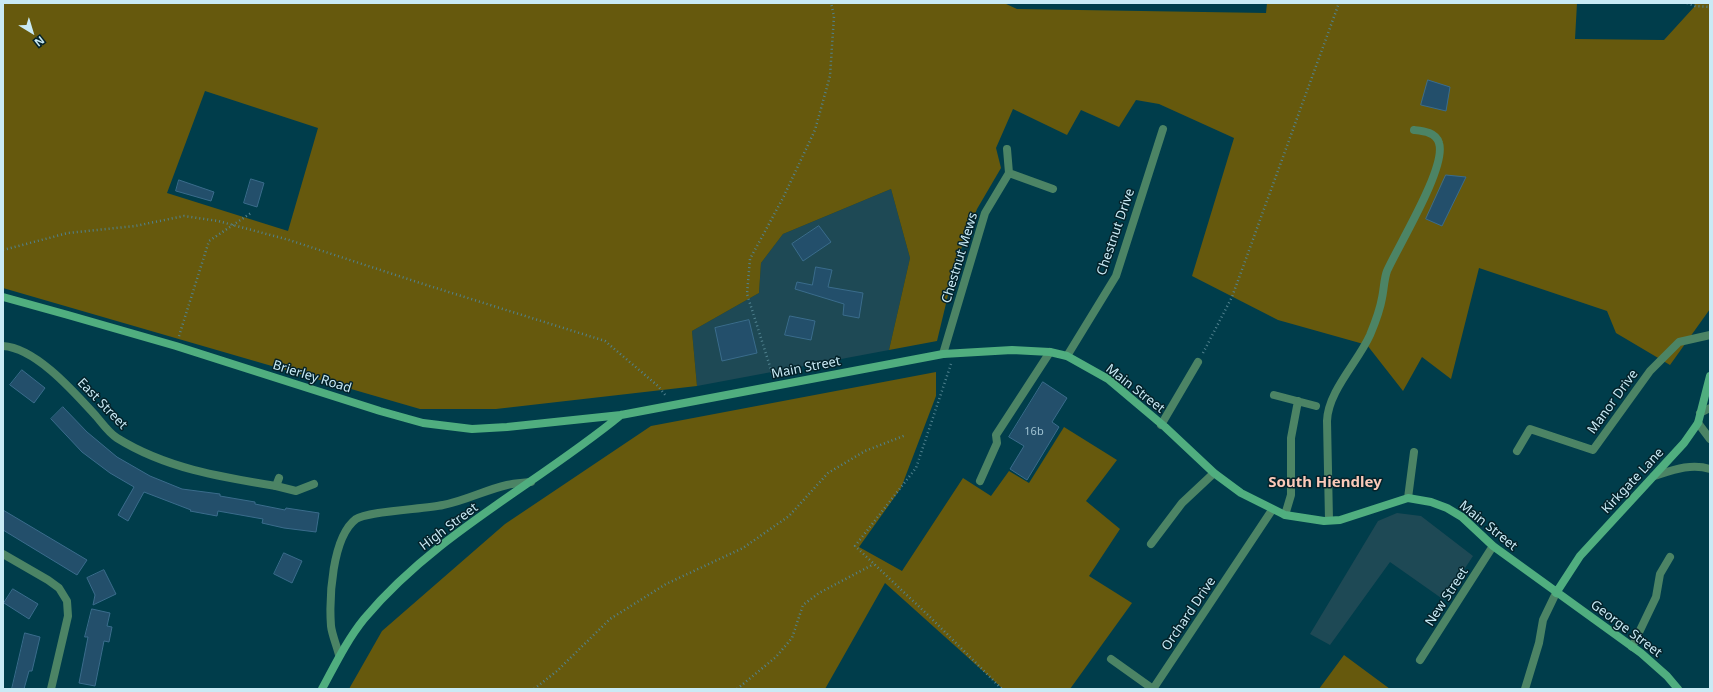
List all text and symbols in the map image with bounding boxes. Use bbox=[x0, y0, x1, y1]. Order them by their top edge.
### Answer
north arrow bbox=[12, 12, 52, 52]
text: N bbox=[32, 33, 48, 51]
street label: Chestnut Drive bbox=[1094, 187, 1138, 277]
street label: Chestnut Mews bbox=[939, 211, 981, 305]
street label: Main Street bbox=[770, 354, 842, 382]
street label: Brierley Road bbox=[271, 358, 353, 396]
street label: Main Street bbox=[1103, 361, 1167, 417]
street label: Manor Drive bbox=[1584, 367, 1642, 437]
street label: East Street bbox=[74, 375, 130, 433]
house number: 16b bbox=[1024, 425, 1044, 439]
street label: Kirkgate Lane bbox=[1599, 445, 1667, 517]
district label: South Hiendley bbox=[1268, 474, 1382, 492]
street label: Main Street bbox=[1456, 498, 1520, 554]
street label: High Street bbox=[417, 500, 481, 554]
street label: New Street bbox=[1422, 565, 1472, 629]
street label: Orchard Drive bbox=[1159, 574, 1219, 654]
street label: George Street bbox=[1587, 597, 1665, 661]

